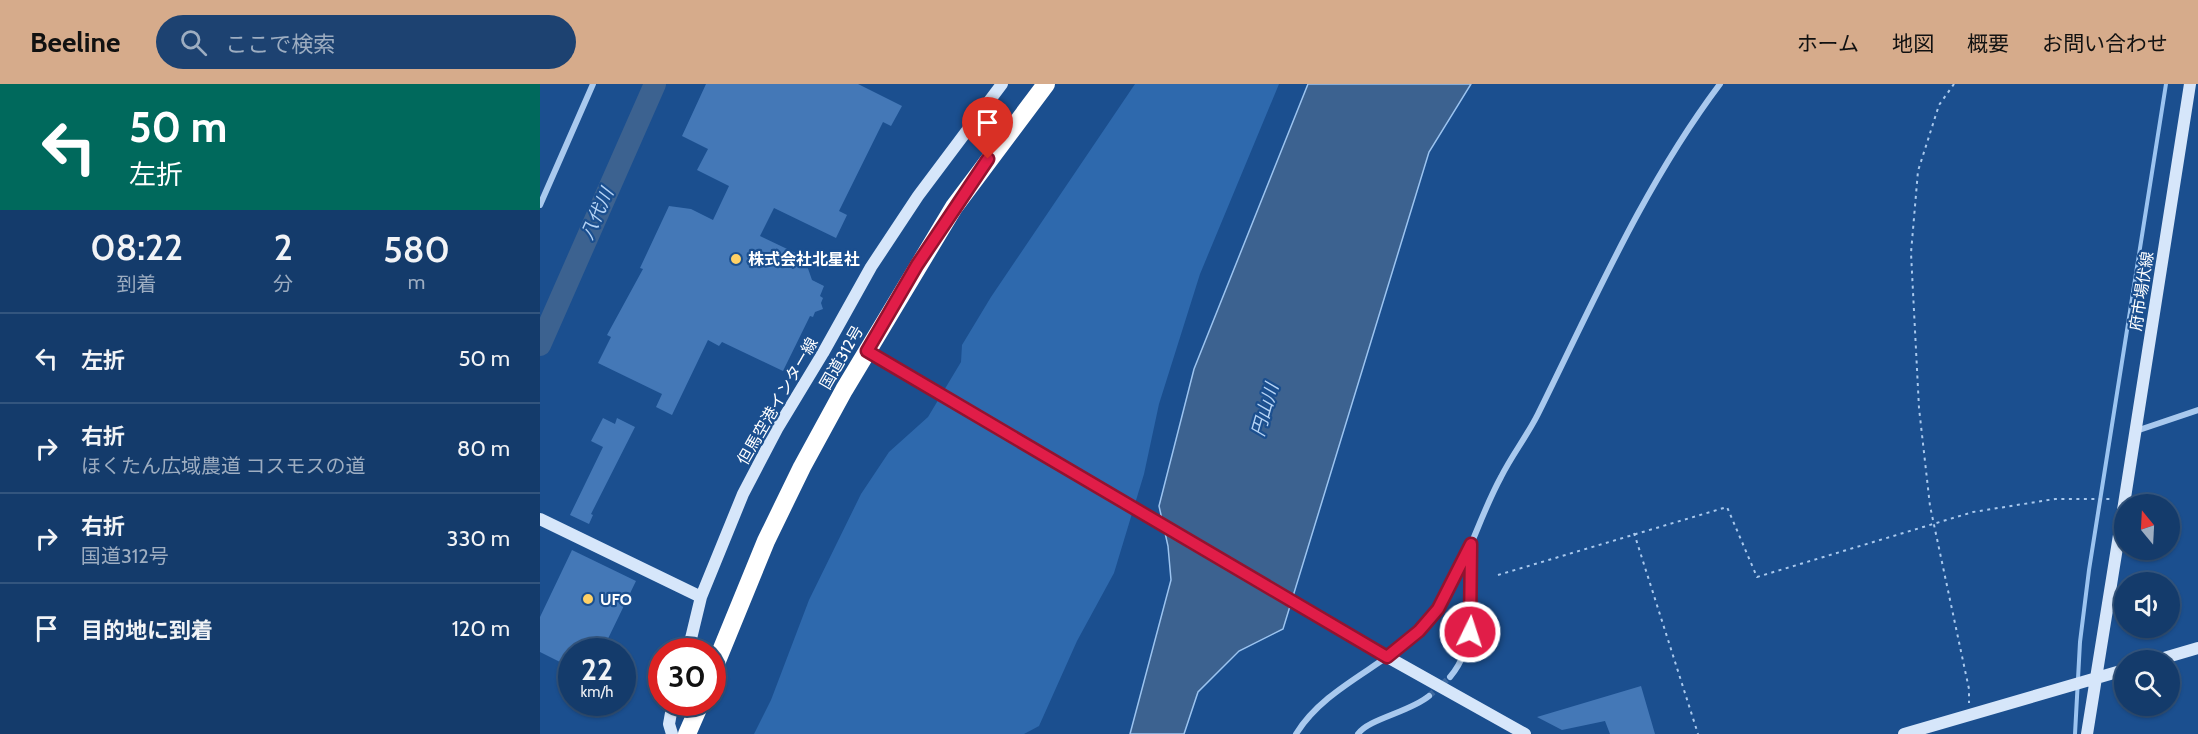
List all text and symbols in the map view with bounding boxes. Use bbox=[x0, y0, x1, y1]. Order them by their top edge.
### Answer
search box bbox=[156, 15, 576, 69]
text: Beeline bbox=[30, 25, 120, 59]
icon: search bbox=[177, 26, 210, 59]
text: ここで検索 bbox=[225, 31, 335, 58]
text: ホーム bbox=[1797, 31, 1859, 56]
text: 地図 bbox=[1892, 31, 1934, 56]
text: 概要 bbox=[1967, 31, 2009, 56]
text: お問い合わせ bbox=[2042, 31, 2168, 56]
pin bbox=[962, 97, 1013, 159]
text: 50 m bbox=[129, 101, 227, 153]
icon: arrive bbox=[971, 106, 1004, 139]
icon: left bbox=[30, 108, 108, 186]
text: 左折 bbox=[129, 158, 183, 191]
water label: 八代川 bbox=[576, 183, 619, 243]
text: 08:22 bbox=[90, 225, 183, 269]
text: 2 bbox=[274, 225, 293, 269]
text: 580 bbox=[383, 227, 450, 271]
place label: 株式会社北星社 bbox=[748, 250, 860, 269]
street label: 府市場伏線 bbox=[2126, 250, 2157, 332]
marker: 株式会社北星社 bbox=[729, 252, 743, 266]
text: m bbox=[408, 270, 425, 294]
text: 到着 bbox=[117, 272, 157, 296]
text: 分 bbox=[273, 272, 293, 296]
street label: 国道312号 bbox=[816, 322, 867, 392]
street label: 但馬空港インター線 bbox=[733, 334, 822, 468]
icon: left bbox=[30, 342, 63, 375]
text: 50 m bbox=[458, 345, 510, 372]
text: 左折 bbox=[81, 347, 125, 374]
water label: 円山川 bbox=[1247, 379, 1284, 439]
text: 右折 bbox=[81, 423, 125, 450]
icon: right bbox=[30, 432, 63, 465]
text: 80 m bbox=[457, 435, 510, 462]
text: ほくたん広域農道 コスモスの道 bbox=[81, 454, 366, 478]
north arrow bbox=[2114, 494, 2180, 560]
map controls bbox=[2114, 494, 2180, 716]
text: 右折 bbox=[81, 513, 125, 540]
icon: right bbox=[30, 522, 63, 555]
text: 330 m bbox=[447, 525, 510, 552]
text: 国道312号 bbox=[81, 544, 169, 568]
button: sound bbox=[2114, 572, 2180, 638]
place label: UFO bbox=[600, 590, 632, 609]
marker: UFO bbox=[581, 592, 595, 606]
position arrow bbox=[1438, 600, 1502, 664]
icon: arrive bbox=[30, 612, 63, 645]
text: 120 m bbox=[452, 615, 510, 642]
text: 目的地に到着 bbox=[81, 617, 213, 644]
speed limit sign: 30 bbox=[648, 638, 726, 716]
button: search bbox=[2114, 650, 2180, 716]
text: 22 bbox=[581, 651, 613, 688]
text: km/h bbox=[581, 683, 613, 701]

